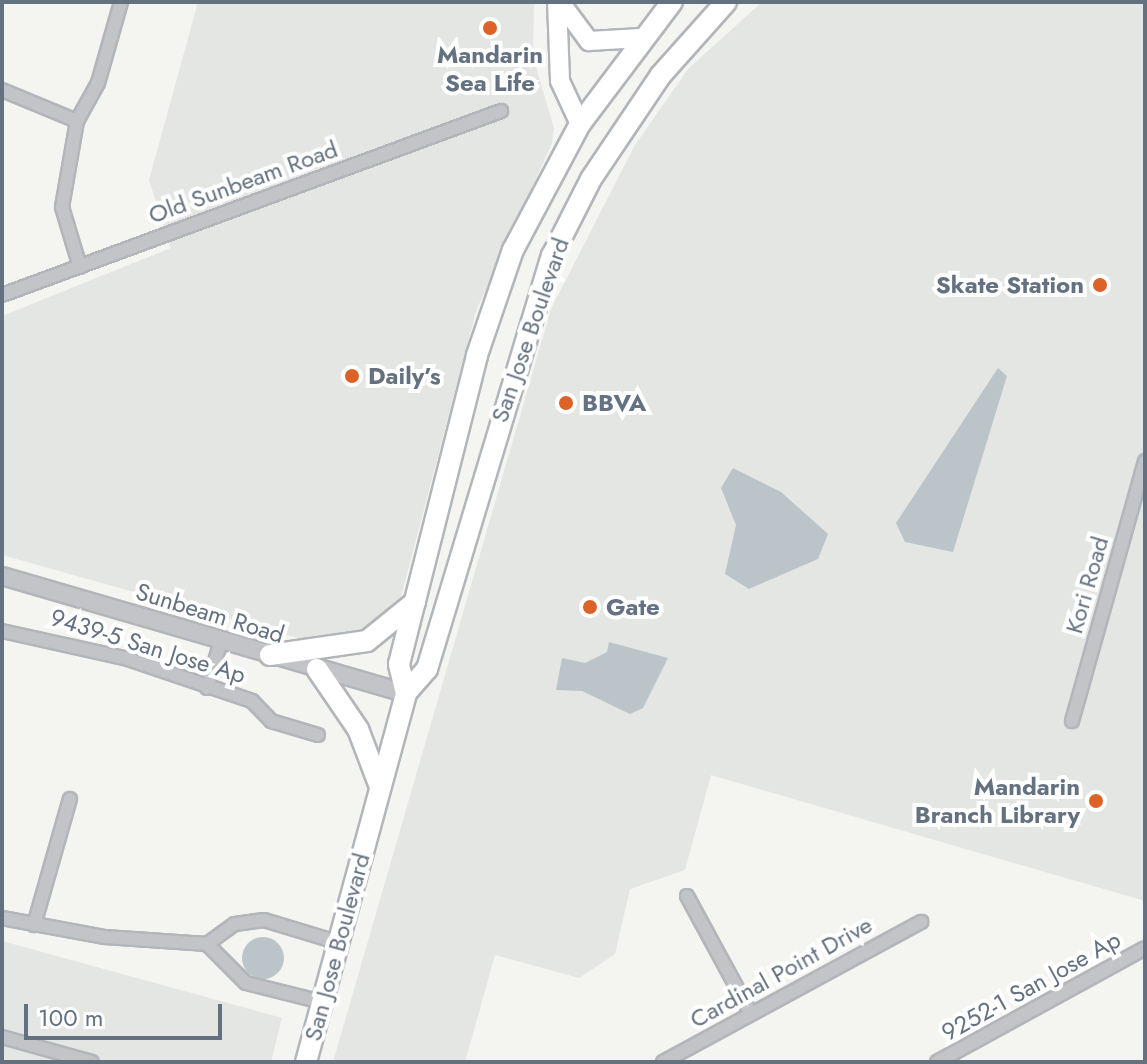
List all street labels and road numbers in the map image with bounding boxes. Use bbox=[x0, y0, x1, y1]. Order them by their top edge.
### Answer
street label: Old Sunbeam Road bbox=[145, 134, 341, 230]
street label: San Jose Boulevard bbox=[485, 234, 575, 426]
street label: Kori Road bbox=[1059, 533, 1115, 637]
street label: Sunbeam Road bbox=[132, 577, 288, 649]
street label: 9439-5 San Jose Ap bbox=[47, 603, 249, 689]
street label: San Jose Boulevard bbox=[298, 850, 376, 1044]
street label: Cardinal Point Drive bbox=[685, 910, 877, 1034]
street label: 9252-1 San Jose Ap bbox=[937, 925, 1125, 1047]

